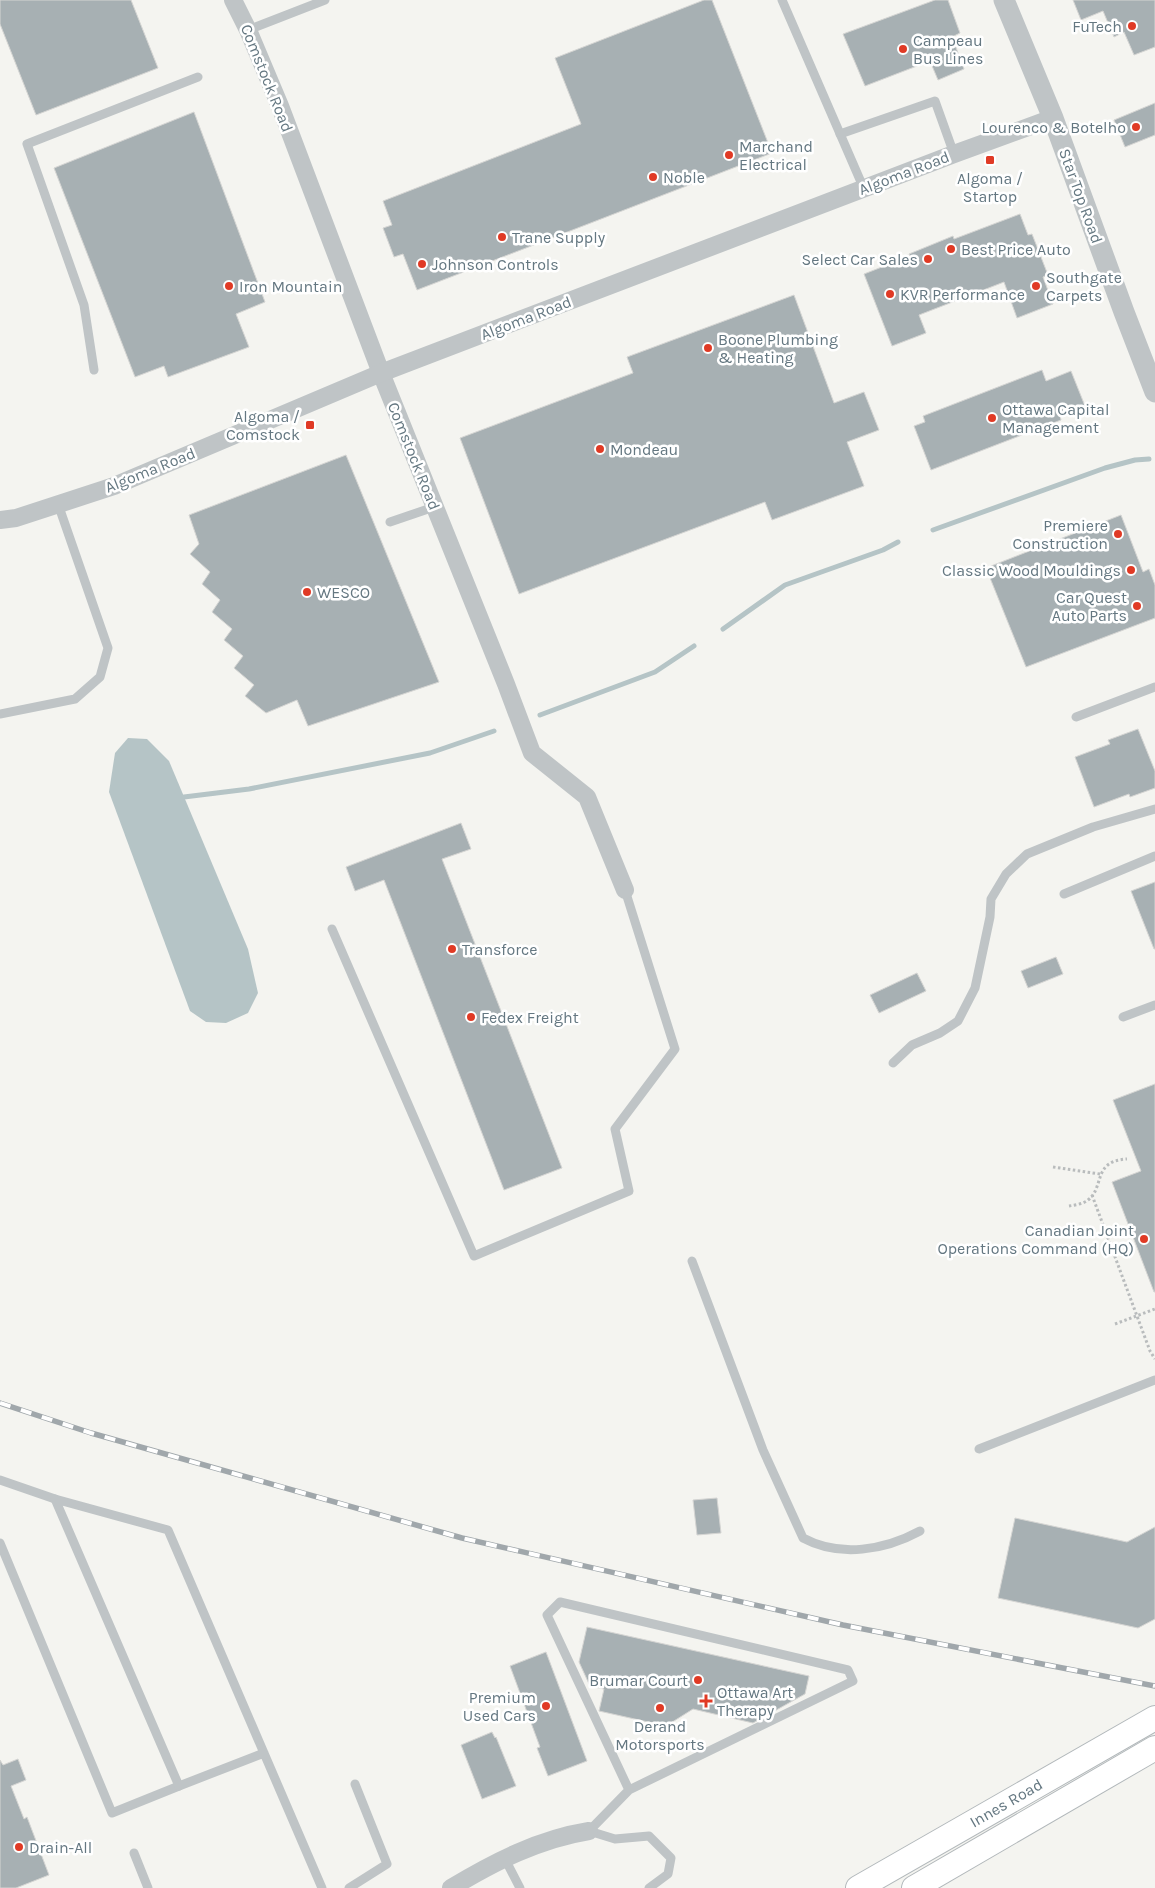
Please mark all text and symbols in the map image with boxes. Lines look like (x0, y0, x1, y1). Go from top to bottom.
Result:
place label: FuTech (1072, 17, 1122, 36)
marker: FuTech (1126, 20, 1138, 32)
street label: Comstock Road (237, 21, 297, 135)
place label: Campeau Bus Lines (913, 31, 983, 68)
marker: Campeau Bus Lines (897, 43, 909, 55)
place label: Lourenco & Botelho (981, 118, 1126, 137)
marker: Lourenco & Botelho (1130, 121, 1142, 133)
place label: Marchand Electrical (739, 137, 813, 174)
street label: Star Top Road (1055, 146, 1107, 246)
street label: Algoma Road (856, 147, 952, 199)
marker: Marchand Electrical (723, 149, 735, 161)
marker: Algoma / Startop (984, 154, 996, 166)
place label: Noble (663, 168, 705, 187)
place label: Algoma / Startop (957, 169, 1023, 206)
marker: Noble (647, 171, 659, 183)
place label: Trane Supply (512, 228, 606, 247)
marker: Trane Supply (496, 231, 508, 243)
place label: Best Price Auto (961, 240, 1071, 259)
marker: Best Price Auto (945, 243, 957, 255)
place label: Select Car Sales (802, 250, 918, 269)
marker: Select Car Sales (922, 253, 934, 265)
place label: Johnson Controls (432, 255, 559, 274)
marker: Johnson Controls (416, 258, 428, 270)
place label: Southgate Carpets (1046, 268, 1122, 305)
place label: Iron Mountain (239, 277, 342, 296)
marker: Iron Mountain (223, 280, 235, 292)
marker: Southgate Carpets (1030, 280, 1042, 292)
place label: KVR Performance (900, 285, 1025, 304)
marker: KVR Performance (884, 288, 896, 300)
street label: Algoma Road (478, 292, 574, 344)
place label: Boone Plumbing & Heating (718, 330, 838, 367)
marker: Boone Plumbing & Heating (702, 342, 714, 354)
street label: Comstock Road (384, 399, 444, 513)
place label: Ottawa Capital Management (1002, 400, 1109, 437)
place label: Algoma / Comstock (226, 407, 300, 444)
marker: Ottawa Capital Management (986, 412, 998, 424)
marker: Algoma / Comstock (304, 419, 316, 431)
place label: Mondeau (610, 440, 678, 459)
street label: Algoma Road (102, 443, 198, 497)
marker: Mondeau (594, 443, 606, 455)
place label: Premiere Construction (1012, 516, 1108, 553)
marker: Premiere Construction (1112, 528, 1124, 540)
place label: Classic Wood Mouldings (942, 561, 1121, 580)
marker: Classic Wood Mouldings (1125, 564, 1137, 576)
place label: WESCO (317, 583, 370, 602)
marker: WESCO (301, 586, 313, 598)
place label: Car Quest Auto Parts (1052, 588, 1127, 625)
marker: Car Quest Auto Parts (1131, 600, 1143, 612)
place label: Transforce (462, 940, 538, 959)
marker: Transforce (446, 943, 458, 955)
place label: Fedex Freight (481, 1008, 579, 1027)
marker: Fedex Freight (465, 1011, 477, 1023)
place label: Canadian Joint Operations Command (HQ) (937, 1221, 1134, 1258)
marker: Canadian Joint Operations Command (HQ) (1138, 1233, 1150, 1245)
place label: Brumar Court (589, 1671, 688, 1690)
marker: Brumar Court (692, 1674, 704, 1686)
place label: Ottawa Art Therapy (717, 1683, 793, 1720)
place label: Premium Used Cars (463, 1688, 536, 1725)
marker: Ottawa Art Therapy (699, 1694, 713, 1708)
marker: Premium Used Cars (540, 1700, 552, 1712)
marker: Derand Motorsports (654, 1702, 666, 1714)
place label: Derand Motorsports (615, 1717, 705, 1754)
street label: Innes Road (966, 1775, 1046, 1831)
place label: Drain-All (29, 1838, 92, 1857)
marker: Drain-All (13, 1841, 25, 1853)

